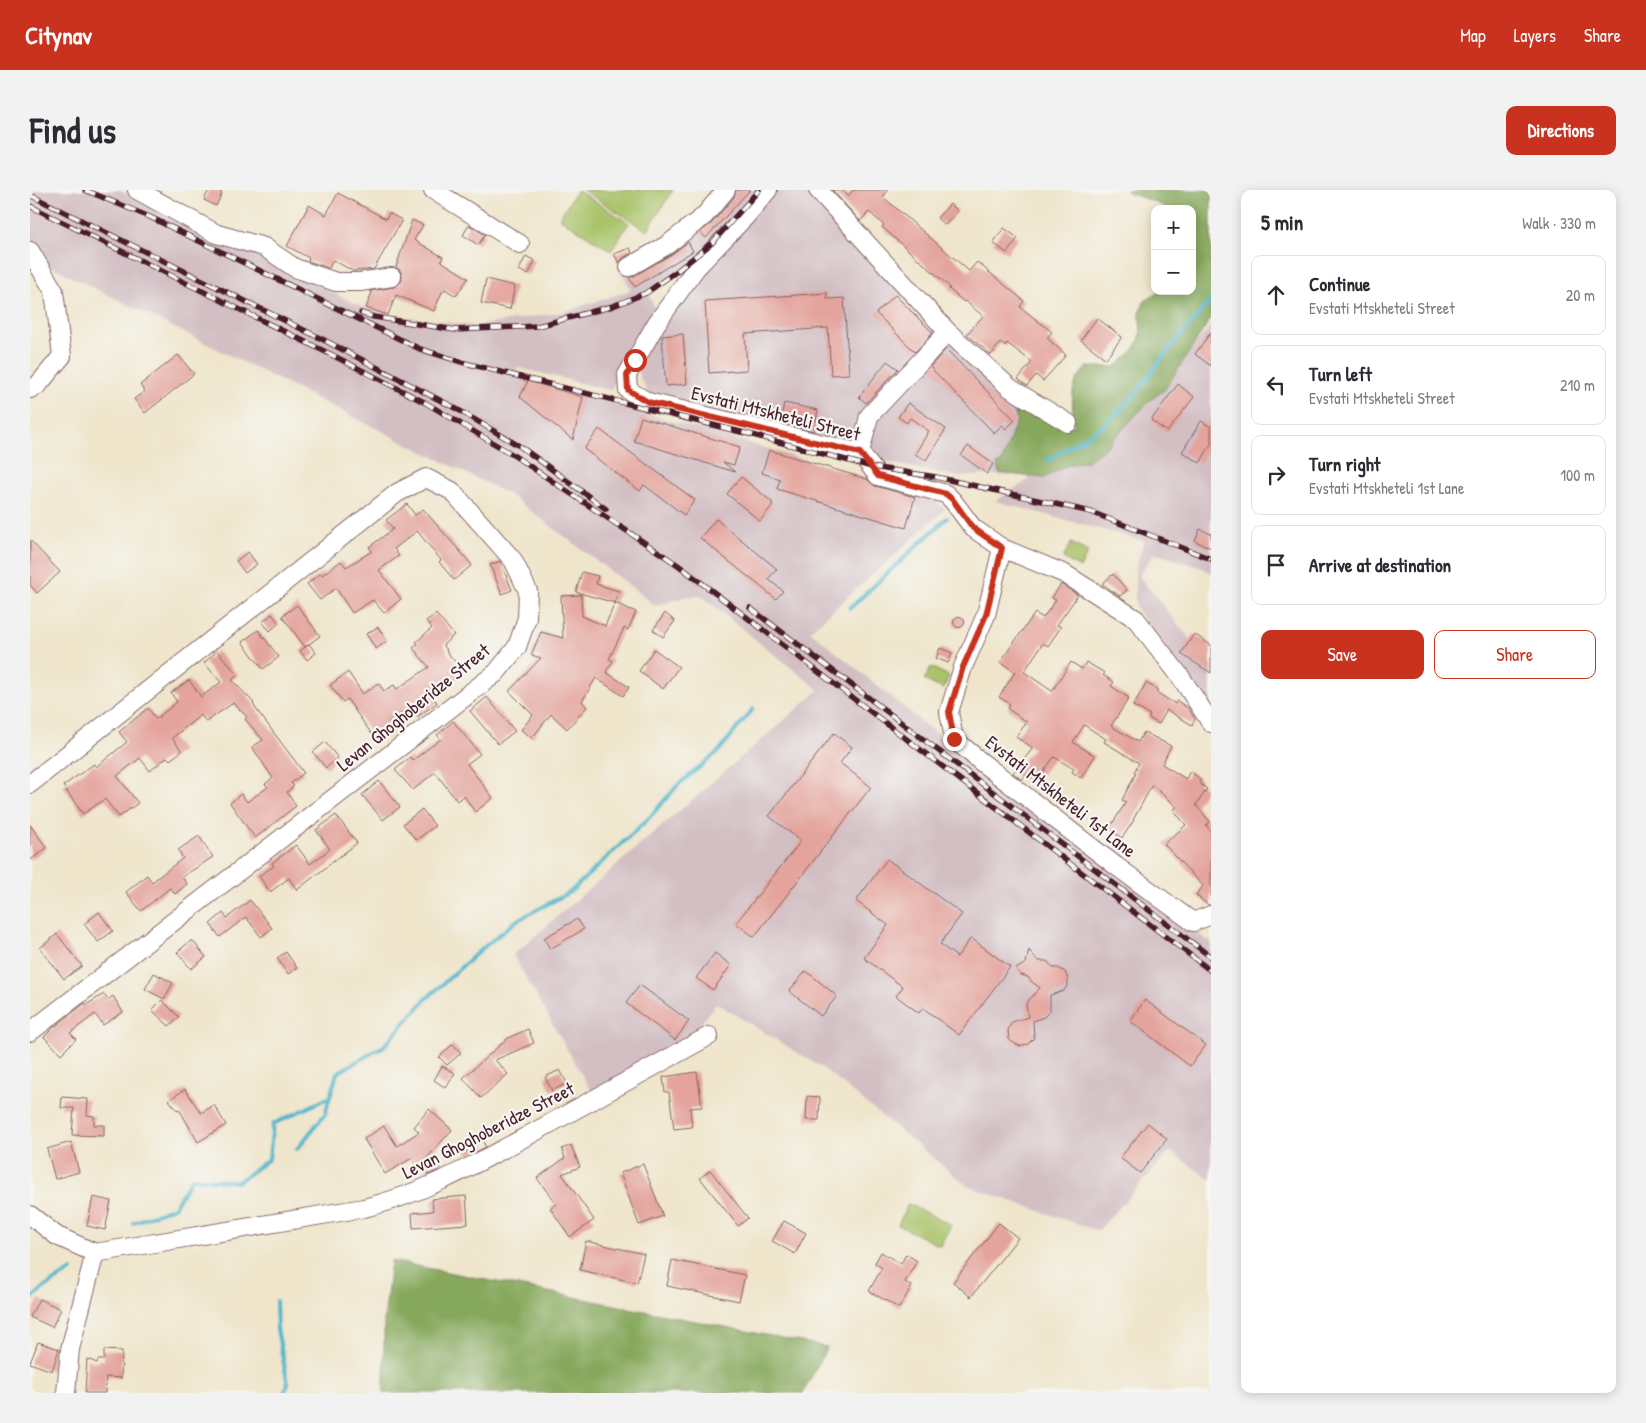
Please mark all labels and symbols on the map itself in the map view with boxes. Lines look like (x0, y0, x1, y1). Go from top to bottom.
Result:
route start (624, 349, 647, 372)
street label: Evstati Mtskheteli Street (689, 379, 864, 447)
street label: Levan Ghoghoberidze Street (331, 637, 495, 777)
route end (943, 728, 966, 751)
street label: Evstati Mtskheteli 1st Lane (980, 729, 1142, 863)
street label: Levan Ghoghoberidze Street (397, 1075, 579, 1185)

